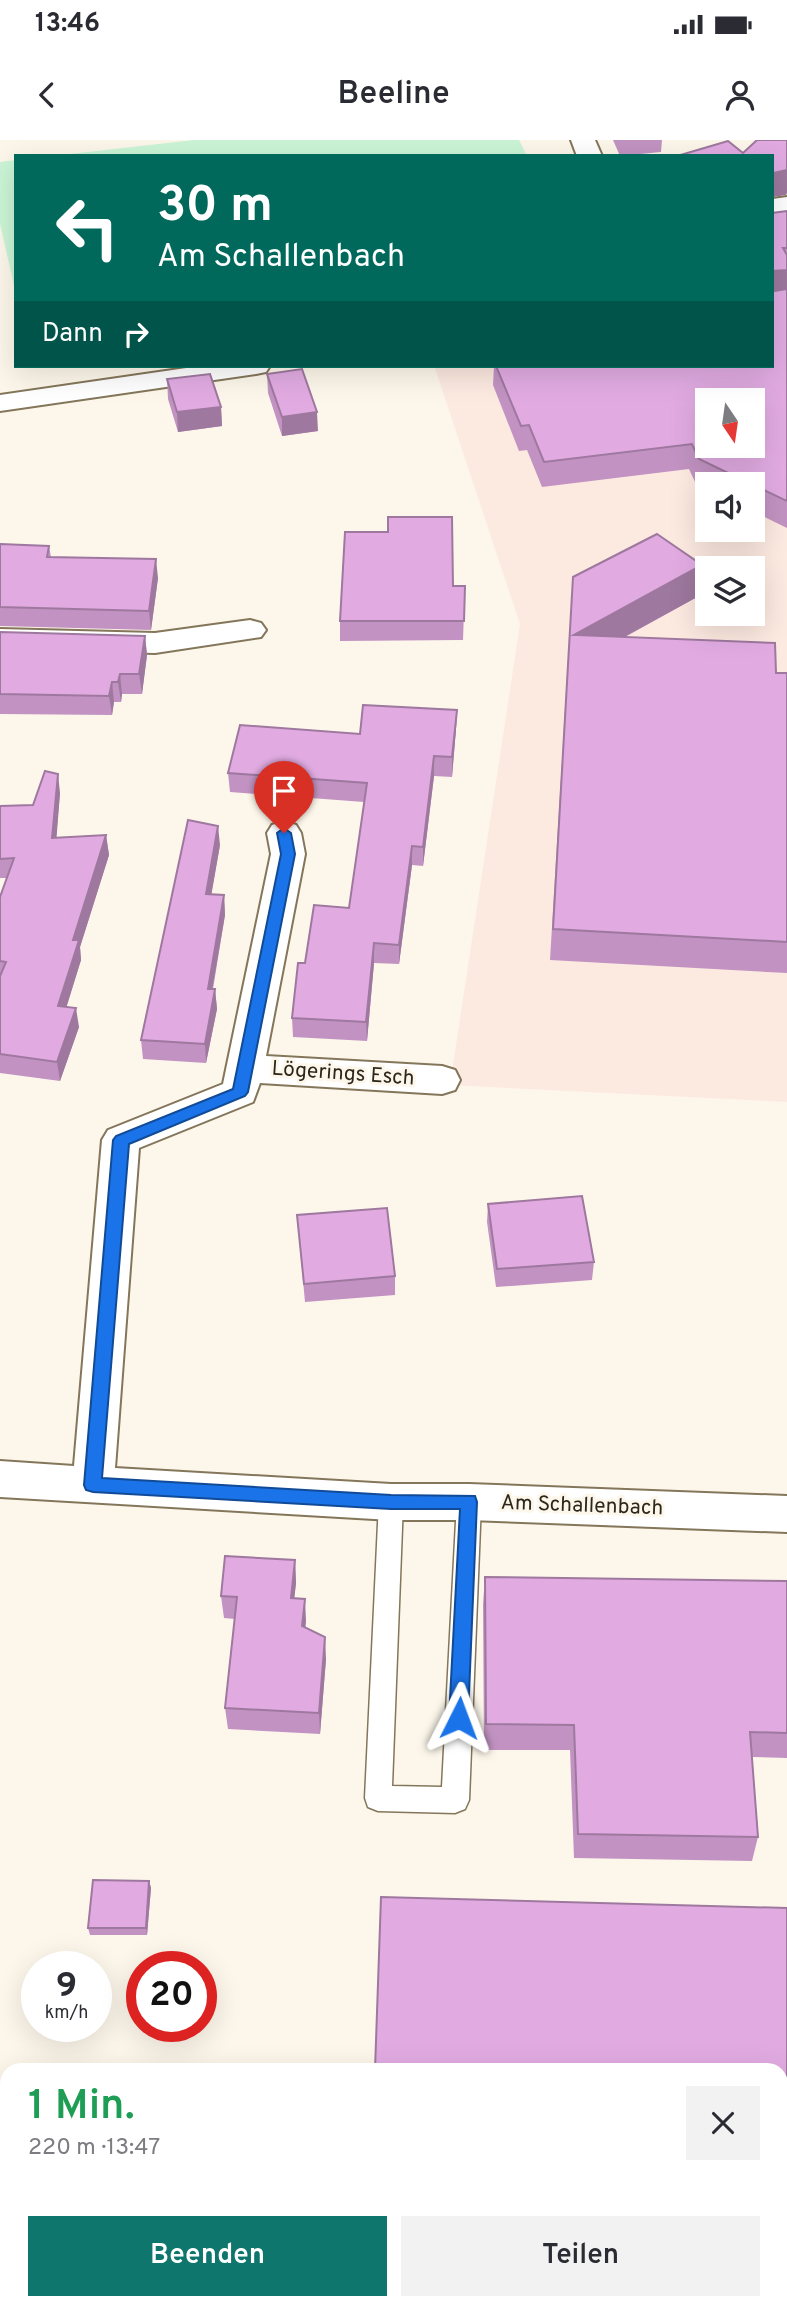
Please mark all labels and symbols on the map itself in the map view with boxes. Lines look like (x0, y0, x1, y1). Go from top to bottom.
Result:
north arrow (695, 388, 765, 458)
pin (254, 761, 314, 833)
street label: Lögerings Esch (271, 1056, 415, 1092)
street label: Am Schallenbach (500, 1490, 664, 1522)
position arrow (422, 1681, 496, 1755)
speed limit sign: 20 (126, 1951, 217, 2042)

